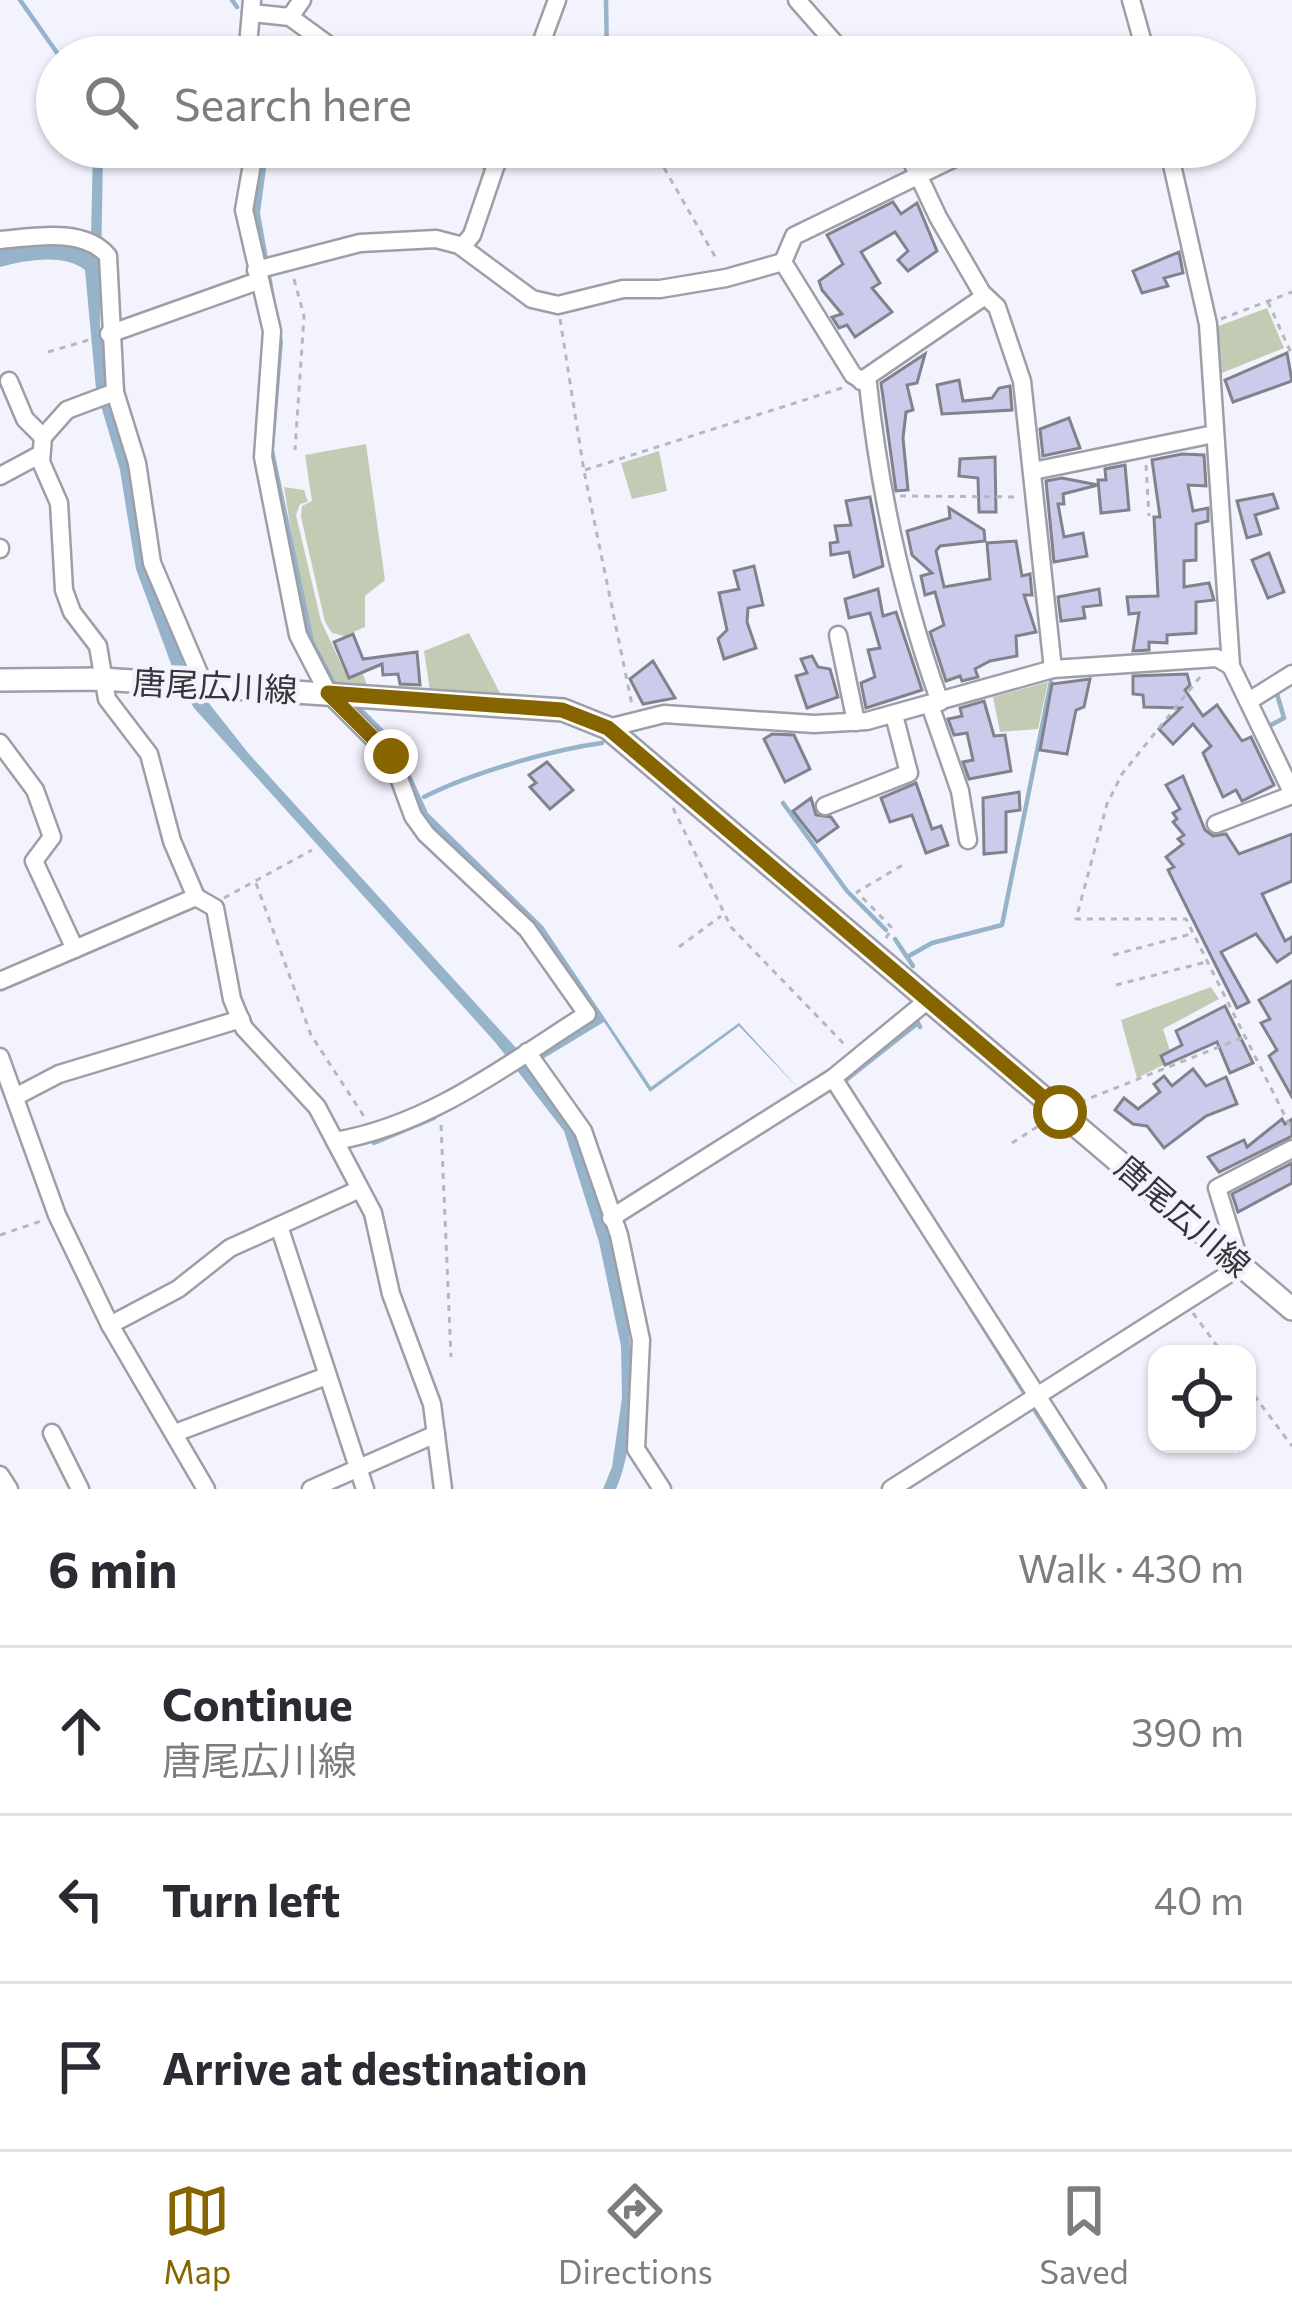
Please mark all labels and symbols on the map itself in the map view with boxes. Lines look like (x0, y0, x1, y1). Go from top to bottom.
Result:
street label: 唐尾広川線 (132, 660, 299, 709)
route end (364, 729, 418, 783)
route start (1033, 1085, 1087, 1139)
street label: 唐尾広川線 (1108, 1145, 1260, 1284)

